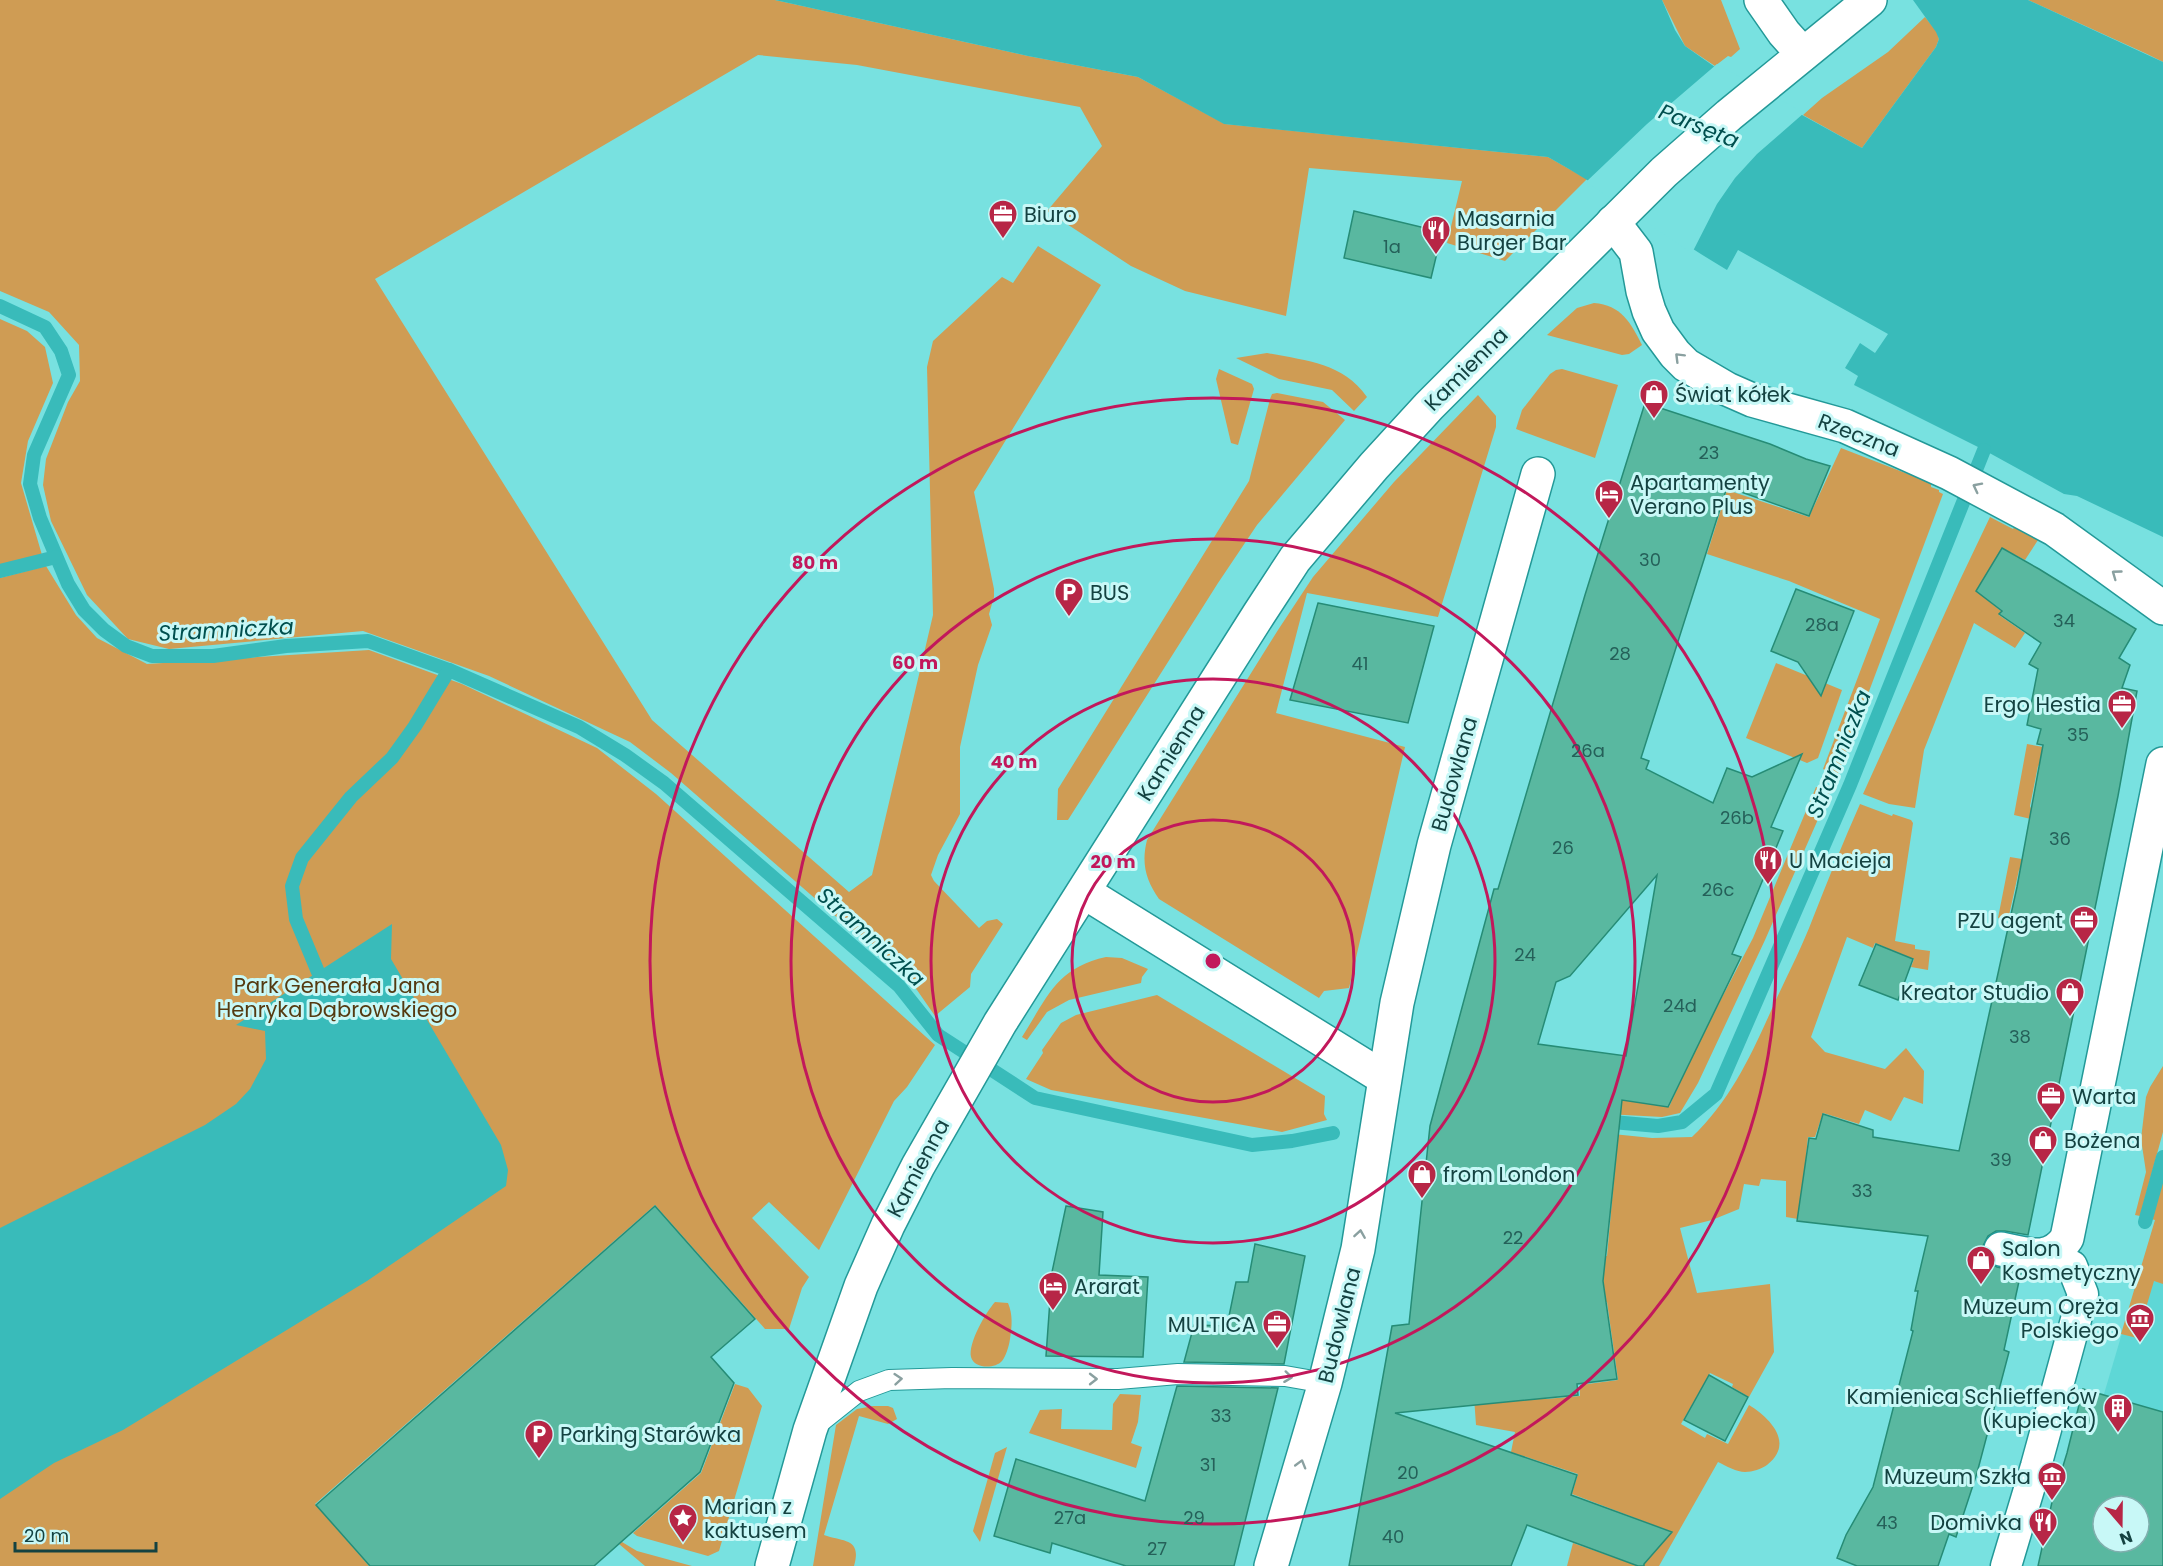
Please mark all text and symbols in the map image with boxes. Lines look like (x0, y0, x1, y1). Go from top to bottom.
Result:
water label: Parsęta (1654, 96, 1744, 156)
office icon: Biuro (987, 198, 1019, 240)
place label: Biuro (1024, 200, 1077, 229)
place label: Masarnia Burger Bar (1457, 204, 1567, 257)
restaurant icon: Masarnia Burger Bar (1420, 214, 1452, 256)
house number: 1a (1383, 234, 1401, 259)
street label: Kamienna (1418, 321, 1514, 417)
one-way arrow (1675, 353, 1686, 364)
shop icon: Świat kółek (1638, 378, 1670, 420)
place label: Świat kółek (1675, 380, 1791, 409)
street label: Rzeczna (1814, 406, 1904, 464)
house number: 23 (1699, 440, 1719, 465)
place label: Apartamenty Verano Plus (1630, 468, 1770, 521)
hotel icon: Apartamenty Verano Plus (1593, 478, 1625, 520)
one-way arrow (1973, 483, 1983, 494)
house number: 30 (1639, 547, 1661, 572)
text: 80 m (792, 550, 838, 575)
one-way arrow (2111, 570, 2122, 581)
parking icon: BUS (1053, 576, 1085, 618)
place label: BUS (1090, 578, 1129, 607)
house number: 34 (2053, 608, 2075, 633)
water label: Stramniczka (157, 611, 295, 649)
house number: 28a (1805, 612, 1839, 637)
house number: 28 (1609, 641, 1631, 666)
text: 60 m (892, 650, 938, 675)
house number: 41 (1351, 651, 1369, 676)
water label: Stramniczka (1799, 685, 1879, 823)
office icon: Ergo Hestia (2106, 688, 2138, 730)
place label: Ergo Hestia (1984, 690, 2101, 719)
street label: Kamienna (1130, 700, 1212, 806)
street label: Budowlana (1424, 713, 1484, 835)
house number: 35 (2067, 722, 2089, 747)
house number: 26a (1571, 738, 1605, 763)
text: 40 m (991, 749, 1037, 774)
house number: 26b (1720, 805, 1754, 830)
house number: 36 (2049, 826, 2071, 851)
house number: 26 (1552, 835, 1574, 860)
restaurant icon: U Macieja (1752, 844, 1784, 886)
place label: U Macieja (1789, 846, 1891, 875)
text: 20 m (1091, 849, 1135, 874)
house number: 26c (1702, 877, 1734, 902)
water label: Stramniczka (810, 880, 932, 994)
office icon: PZU agent (2068, 904, 2100, 946)
place label: PZU agent (1957, 906, 2063, 935)
house number: 24 (1514, 942, 1536, 967)
centre of rings (1203, 951, 1223, 971)
park label: Park Generała Jana Henryka Dąbrowskiego (217, 971, 457, 1024)
shop icon: Kreator Studio (2054, 976, 2086, 1018)
place label: Kreator Studio (1901, 978, 2049, 1007)
house number: 24d (1663, 993, 1697, 1018)
house number: 38 (2009, 1024, 2031, 1049)
office icon: Warta (2035, 1080, 2067, 1122)
place label: Warta (2072, 1082, 2136, 1111)
street label: Kamienna (880, 1114, 956, 1222)
shop icon: Bożena (2027, 1124, 2059, 1166)
place label: Bożena (2064, 1126, 2141, 1155)
house number: 39 (1990, 1147, 2012, 1172)
shop icon: from London (1406, 1158, 1438, 1200)
place label: from London (1443, 1160, 1575, 1189)
house number: 33 (1851, 1178, 1873, 1203)
house number: 22 (1503, 1225, 1523, 1250)
one-way arrow (1354, 1230, 1366, 1239)
place label: Salon Kosmetyczny (2002, 1234, 2141, 1287)
shop icon: Salon Kosmetyczny (1965, 1244, 1997, 1286)
street label: Budowlana (1311, 1264, 1367, 1386)
hotel icon: Ararat (1037, 1270, 1069, 1312)
place label: Ararat (1074, 1272, 1140, 1301)
place label: Muzeum Oręża Polskiego (1963, 1292, 2119, 1345)
museum icon: Muzeum Oręża Polskiego (2124, 1302, 2156, 1344)
office icon: MULTICA (1261, 1308, 1293, 1350)
place label: MULTICA (1168, 1310, 1256, 1339)
one-way arrow (1283, 1371, 1293, 1383)
one-way arrow (894, 1373, 903, 1386)
one-way arrow (1089, 1373, 1098, 1385)
place label: Kamienica Schlieffenów (Kupiecka) (1846, 1382, 2097, 1435)
building icon: Kamienica Schlieffenów (Kupiecka) (2102, 1392, 2134, 1434)
house number: 33 (1210, 1403, 1232, 1428)
parking icon: Parking Starówka (523, 1418, 555, 1460)
place label: Parking Starówka (560, 1420, 741, 1449)
house number: 31 (1200, 1452, 1216, 1477)
one-way arrow (1294, 1459, 1306, 1470)
house number: 20 (1397, 1460, 1419, 1485)
museum icon: Muzeum Szkła (2036, 1460, 2068, 1502)
place label: Muzeum Szkła (1884, 1462, 2031, 1491)
place label: Marian z kaktusem (704, 1492, 807, 1545)
north arrow (2091, 1494, 2151, 1554)
place icon: Marian z kaktusem (667, 1502, 699, 1544)
house number: 27a (1054, 1505, 1086, 1530)
house number: 29 (1183, 1505, 1205, 1530)
restaurant icon: Domivka (2027, 1506, 2059, 1548)
place label: Domivka (1930, 1508, 2022, 1537)
house number: 43 (1876, 1510, 1898, 1535)
scale bar (15, 1515, 156, 1553)
text: 20 m (24, 1523, 69, 1548)
house number: 40 (1382, 1524, 1404, 1549)
text: N (2116, 1525, 2136, 1550)
house number: 27 (1147, 1536, 1167, 1561)

